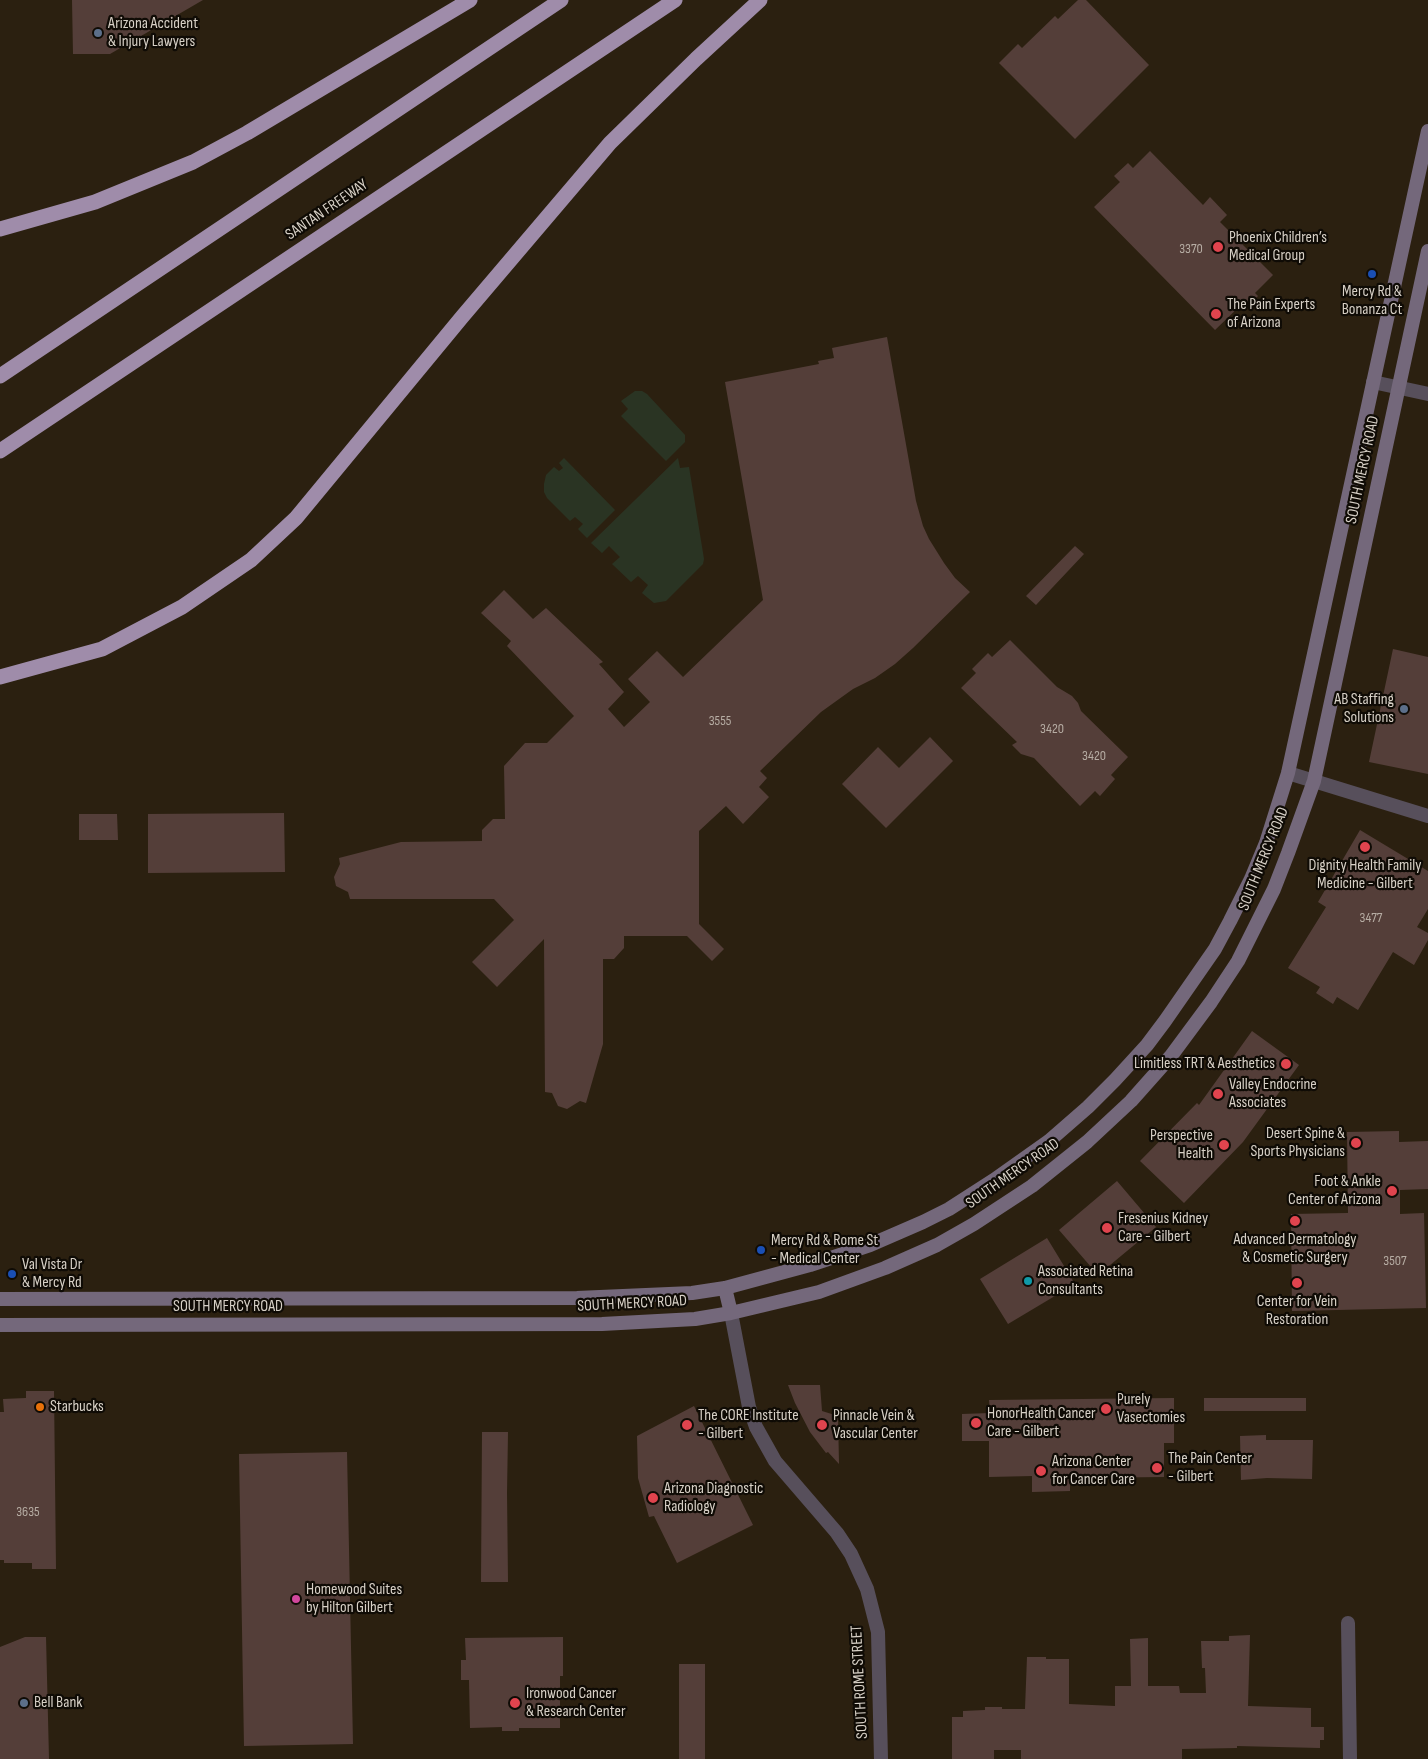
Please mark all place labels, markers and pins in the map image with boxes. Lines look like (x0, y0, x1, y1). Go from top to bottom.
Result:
place label: Arizona Accident & Injury Lawyers (108, 14, 198, 52)
marker: Arizona Accident & Injury Lawyers (92, 27, 104, 39)
place label: Phoenix Children’s Medical Group (1229, 228, 1327, 266)
marker: Phoenix Children’s Medical Group (1211, 240, 1225, 254)
marker: Mercy Rd & Bonanza Ct (1366, 268, 1378, 280)
place label: Mercy Rd & Bonanza Ct (1342, 282, 1402, 320)
place label: The Pain Experts of Arizona (1227, 295, 1315, 333)
marker: The Pain Experts of Arizona (1209, 307, 1223, 321)
place label: AB Staffing Solutions (1334, 690, 1394, 728)
marker: AB Staffing Solutions (1398, 703, 1410, 715)
marker: Dignity Health Family Medicine - Gilbert (1358, 840, 1372, 854)
place label: Dignity Health Family Medicine - Gilbert (1309, 856, 1421, 894)
place label: Limitless TRT & Aesthetics (1134, 1054, 1275, 1074)
marker: Limitless TRT & Aesthetics (1279, 1057, 1293, 1071)
place label: Valley Endocrine Associates (1229, 1075, 1317, 1113)
marker: Valley Endocrine Associates (1211, 1087, 1225, 1101)
place label: Desert Spine & Sports Physicians (1250, 1124, 1345, 1162)
place label: Perspective Health (1150, 1126, 1213, 1164)
marker: Desert Spine & Sports Physicians (1349, 1136, 1363, 1150)
marker: Perspective Health (1217, 1138, 1231, 1152)
place label: Foot & Ankle Center of Arizona (1288, 1172, 1381, 1210)
marker: Foot & Ankle Center of Arizona (1385, 1184, 1399, 1198)
place label: Fresenius Kidney Care - Gilbert (1118, 1209, 1208, 1247)
marker: Advanced Dermatology & Cosmetic Surgery (1288, 1214, 1302, 1228)
marker: Fresenius Kidney Care - Gilbert (1100, 1221, 1114, 1235)
place label: Advanced Dermatology & Cosmetic Surgery (1234, 1230, 1356, 1268)
place label: Mercy Rd & Rome St - Medical Center (771, 1231, 878, 1269)
marker: Mercy Rd & Rome St - Medical Center (755, 1244, 767, 1256)
place label: Val Vista Dr & Mercy Rd (22, 1255, 82, 1293)
place label: Associated Retina Consultants (1038, 1262, 1133, 1300)
marker: Val Vista Dr & Mercy Rd (6, 1268, 18, 1280)
marker: Associated Retina Consultants (1022, 1275, 1034, 1287)
marker: Center for Vein Restoration (1290, 1276, 1304, 1290)
place label: Center for Vein Restoration (1257, 1292, 1337, 1330)
place label: Purely Vasectomies (1117, 1390, 1185, 1428)
place label: Starbucks (50, 1397, 104, 1417)
marker: Starbucks (34, 1401, 46, 1413)
marker: Purely Vasectomies (1099, 1402, 1113, 1416)
place label: HonorHealth Cancer Care - Gilbert (987, 1404, 1096, 1442)
place label: The CORE Institute - Gilbert (698, 1406, 799, 1444)
place label: Pinnacle Vein & Vascular Center (833, 1406, 918, 1444)
marker: HonorHealth Cancer Care - Gilbert (969, 1416, 983, 1430)
marker: The CORE Institute - Gilbert (680, 1418, 694, 1432)
marker: Pinnacle Vein & Vascular Center (815, 1418, 829, 1432)
place label: The Pain Center - Gilbert (1168, 1449, 1252, 1487)
place label: Arizona Center for Cancer Care (1052, 1452, 1135, 1490)
marker: The Pain Center - Gilbert (1150, 1461, 1164, 1475)
marker: Arizona Center for Cancer Care (1034, 1464, 1048, 1478)
place label: Arizona Diagnostic Radiology (664, 1479, 763, 1517)
marker: Arizona Diagnostic Radiology (646, 1491, 660, 1505)
place label: Homewood Suites by Hilton Gilbert (306, 1580, 402, 1618)
marker: Homewood Suites by Hilton Gilbert (290, 1593, 302, 1605)
place label: Ironwood Cancer & Research Center (526, 1684, 626, 1722)
place label: Bell Bank (34, 1693, 82, 1713)
marker: Ironwood Cancer & Research Center (508, 1696, 522, 1710)
marker: Bell Bank (18, 1697, 30, 1709)

